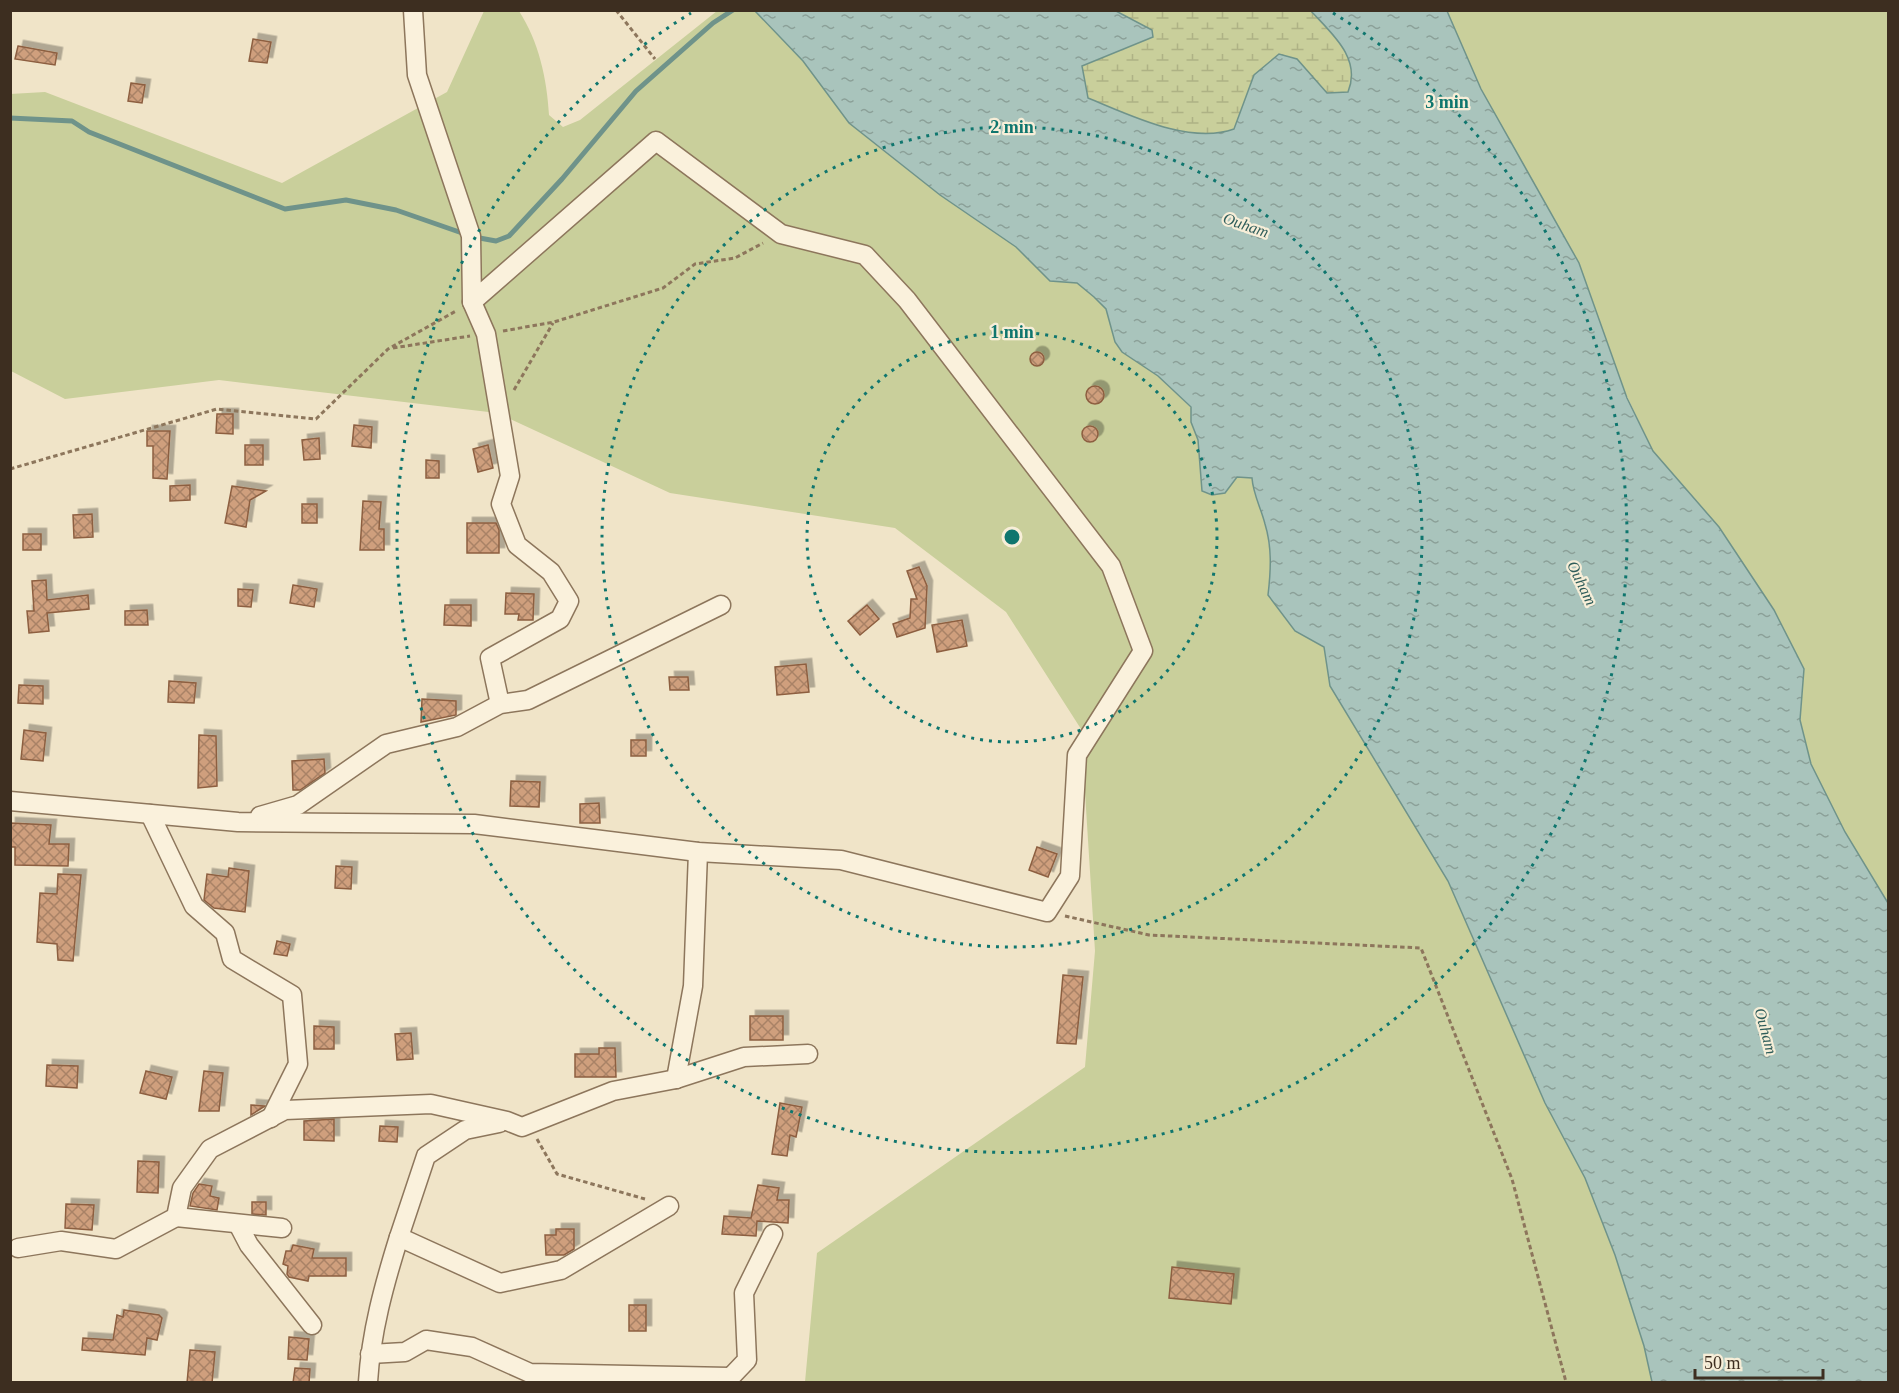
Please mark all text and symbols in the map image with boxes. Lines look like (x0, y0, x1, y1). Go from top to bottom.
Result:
text: 3 min (1425, 92, 1469, 112)
text: 2 min (990, 117, 1034, 137)
water label: Ouham (1221, 209, 1271, 241)
text: 1 min (990, 322, 1034, 342)
centre of rings (1002, 527, 1022, 547)
water label: Ouham (1564, 558, 1600, 608)
water label: Ouham (1752, 1006, 1780, 1056)
scale bar (1695, 1342, 1822, 1380)
text: 50 m (1704, 1353, 1741, 1373)

